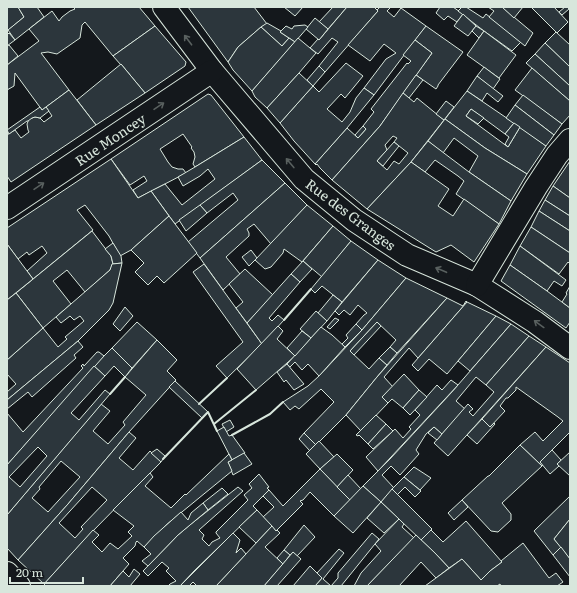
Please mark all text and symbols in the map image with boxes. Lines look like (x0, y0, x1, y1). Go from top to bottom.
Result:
one-way arrow (184, 34, 193, 45)
one-way arrow (153, 102, 164, 110)
street label: Rue Moncey (71, 107, 150, 170)
one-way arrow (286, 158, 295, 169)
street label: Rue des Granges (302, 174, 400, 254)
one-way arrow (34, 182, 45, 190)
one-way arrow (436, 265, 448, 273)
one-way arrow (533, 320, 544, 329)
scale bar (10, 559, 83, 585)
text: 20 m (16, 563, 43, 581)

